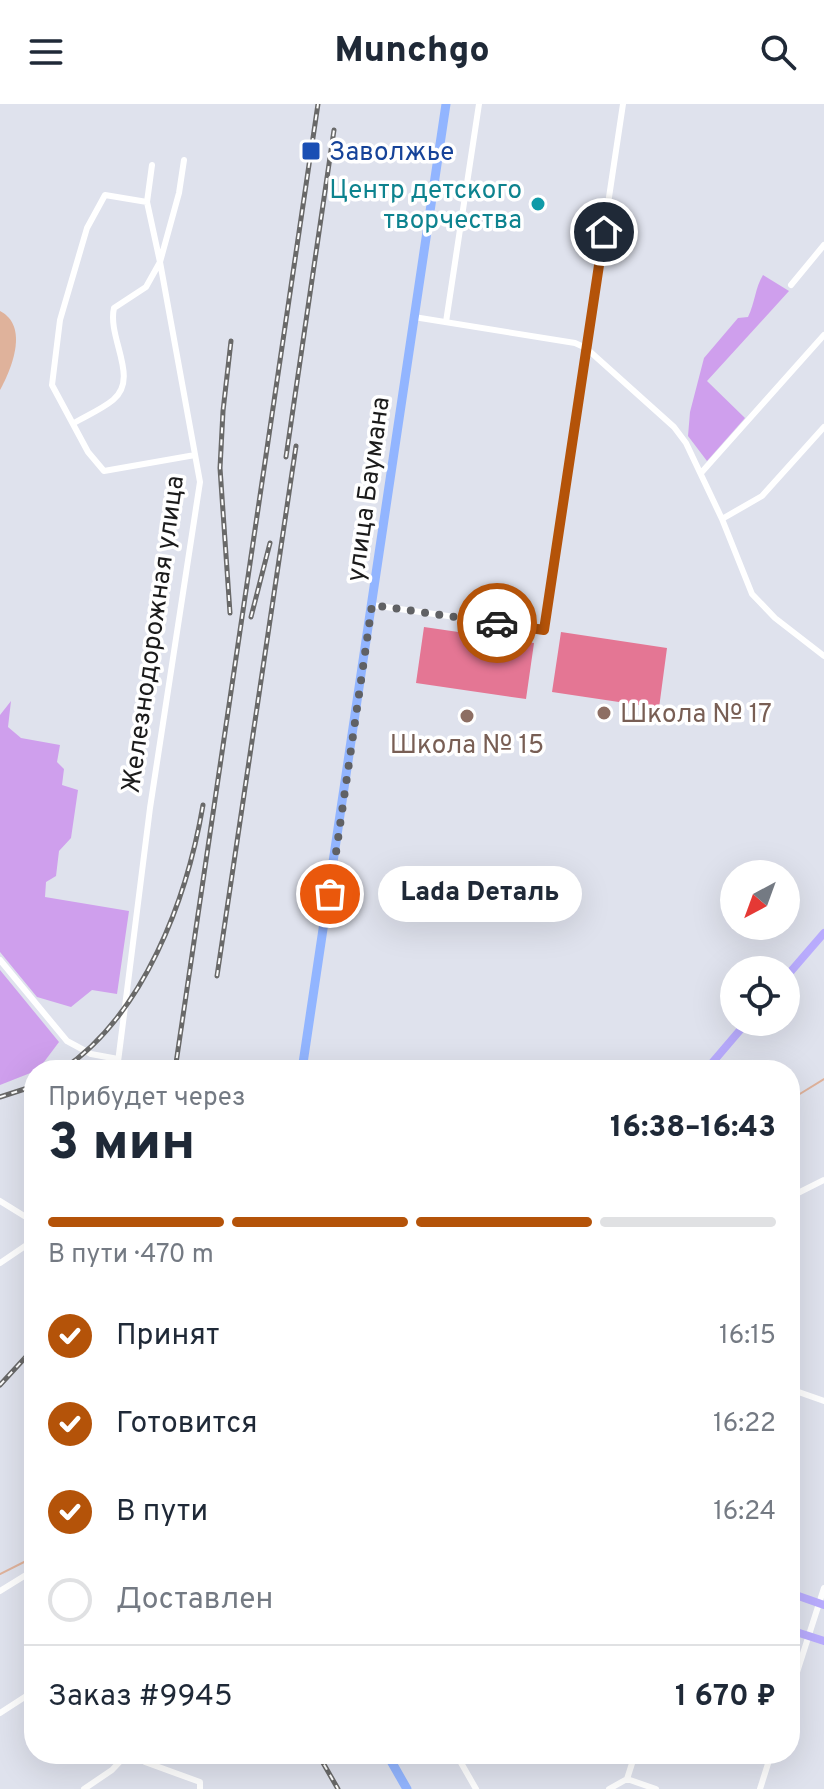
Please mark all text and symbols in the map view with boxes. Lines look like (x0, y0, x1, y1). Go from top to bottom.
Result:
text: Munchgo (334, 29, 490, 75)
icon: menu (24, 30, 68, 74)
icon: search (756, 30, 800, 74)
place label: Заволжье (329, 137, 454, 170)
marker: Заволжье (300, 140, 322, 162)
place label: Центр детского творчества (329, 175, 522, 238)
marker: Центр детского творчества (529, 195, 547, 213)
pin (570, 198, 638, 266)
icon: home (582, 210, 626, 254)
street label: улица Баумана (340, 395, 399, 584)
street label: Железнодорожная улица (116, 473, 193, 795)
courier (457, 583, 537, 663)
icon: car (475, 601, 519, 645)
place label: Школа № 17 (620, 699, 772, 732)
marker: Школа № 17 (595, 704, 613, 722)
marker: Школа № 15 (458, 707, 476, 725)
place label: Школа № 15 (390, 730, 544, 763)
pin (296, 860, 364, 928)
north arrow (720, 860, 800, 940)
map controls (720, 860, 800, 1036)
callout: Lada Dеталь (378, 866, 582, 922)
icon: bag (308, 872, 352, 916)
text: Lada Dеталь (401, 877, 560, 910)
button: locate (720, 956, 800, 1036)
text: Прибудет через (48, 1082, 246, 1115)
text: 16:38–16:43 (610, 1110, 776, 1147)
text: 3 мин (48, 1112, 195, 1178)
text: В пути · 470 m (48, 1239, 214, 1272)
icon: check (48, 1314, 92, 1358)
text: Принят (116, 1318, 220, 1355)
text: 16:15 (719, 1320, 776, 1353)
icon: check (48, 1402, 92, 1446)
text: Готовится (116, 1406, 258, 1443)
text: 16:22 (713, 1408, 776, 1441)
icon: check (48, 1490, 92, 1534)
text: В пути (116, 1494, 208, 1531)
text: 16:24 (713, 1496, 776, 1529)
text: Доставлен (116, 1582, 273, 1619)
text: Заказ #9945 (48, 1679, 233, 1716)
text: 1 670 ₽ (675, 1679, 776, 1716)

